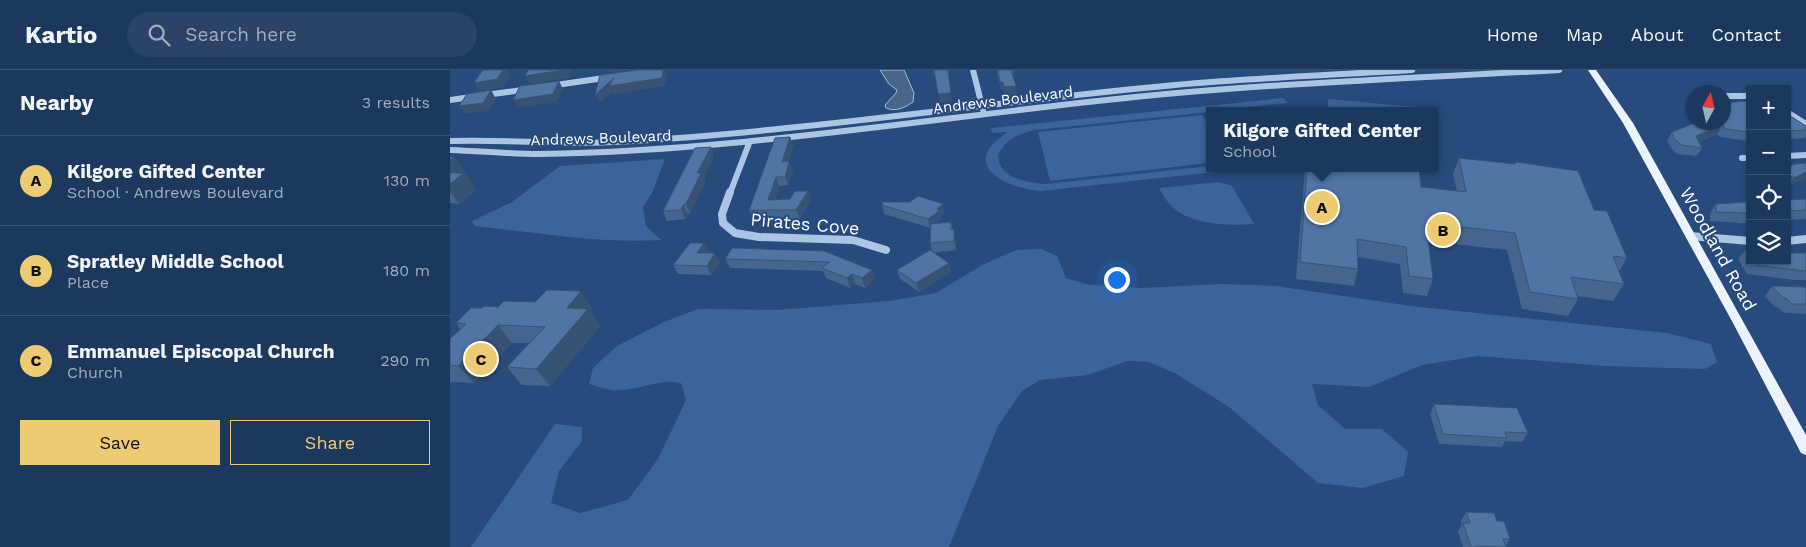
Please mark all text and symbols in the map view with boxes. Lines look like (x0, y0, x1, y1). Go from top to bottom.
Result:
search box (127, 12, 477, 57)
text: Kartio (25, 21, 97, 49)
icon: search (145, 21, 173, 49)
text: Search here (185, 23, 297, 46)
text: Home (1487, 24, 1538, 45)
text: Map (1566, 24, 1603, 45)
text: About (1631, 24, 1683, 45)
text: Contact (1711, 24, 1781, 45)
street label: Andrews Boulevard (932, 82, 1074, 118)
north arrow (1686, 85, 1731, 130)
map controls (1746, 85, 1791, 265)
button: + (1746, 85, 1791, 130)
text: Nearby (20, 90, 93, 115)
text: 3 results (362, 93, 430, 112)
popup (1206, 107, 1438, 172)
text: Kilgore Gifted Center (1223, 119, 1421, 142)
street label: Andrews Boulevard (530, 127, 672, 149)
button: − (1746, 130, 1791, 175)
text: School (1223, 142, 1276, 161)
text: Kilgore Gifted Center (67, 160, 265, 183)
text: A (31, 171, 41, 190)
text: 130 m (384, 171, 430, 190)
button: locate (1746, 175, 1791, 220)
text: School · Andrews Boulevard (67, 183, 284, 202)
street label: Woodland Road (1676, 183, 1761, 314)
pin: A (1306, 188, 1338, 226)
street label: Pirates Cove (750, 208, 860, 239)
pin: B (1427, 211, 1459, 249)
button: layers (1746, 220, 1791, 265)
text: Spratley Middle School (67, 250, 284, 273)
text: B (31, 261, 41, 280)
text: 180 m (383, 261, 430, 280)
your location (1104, 267, 1130, 293)
text: Place (67, 273, 109, 292)
text: Emmanuel Episcopal Church (67, 340, 335, 363)
pin: C (465, 340, 497, 378)
text: C (31, 351, 41, 370)
text: 290 m (380, 351, 430, 370)
text: Church (67, 363, 123, 382)
button: Save (20, 420, 220, 465)
button: Share (230, 420, 430, 465)

